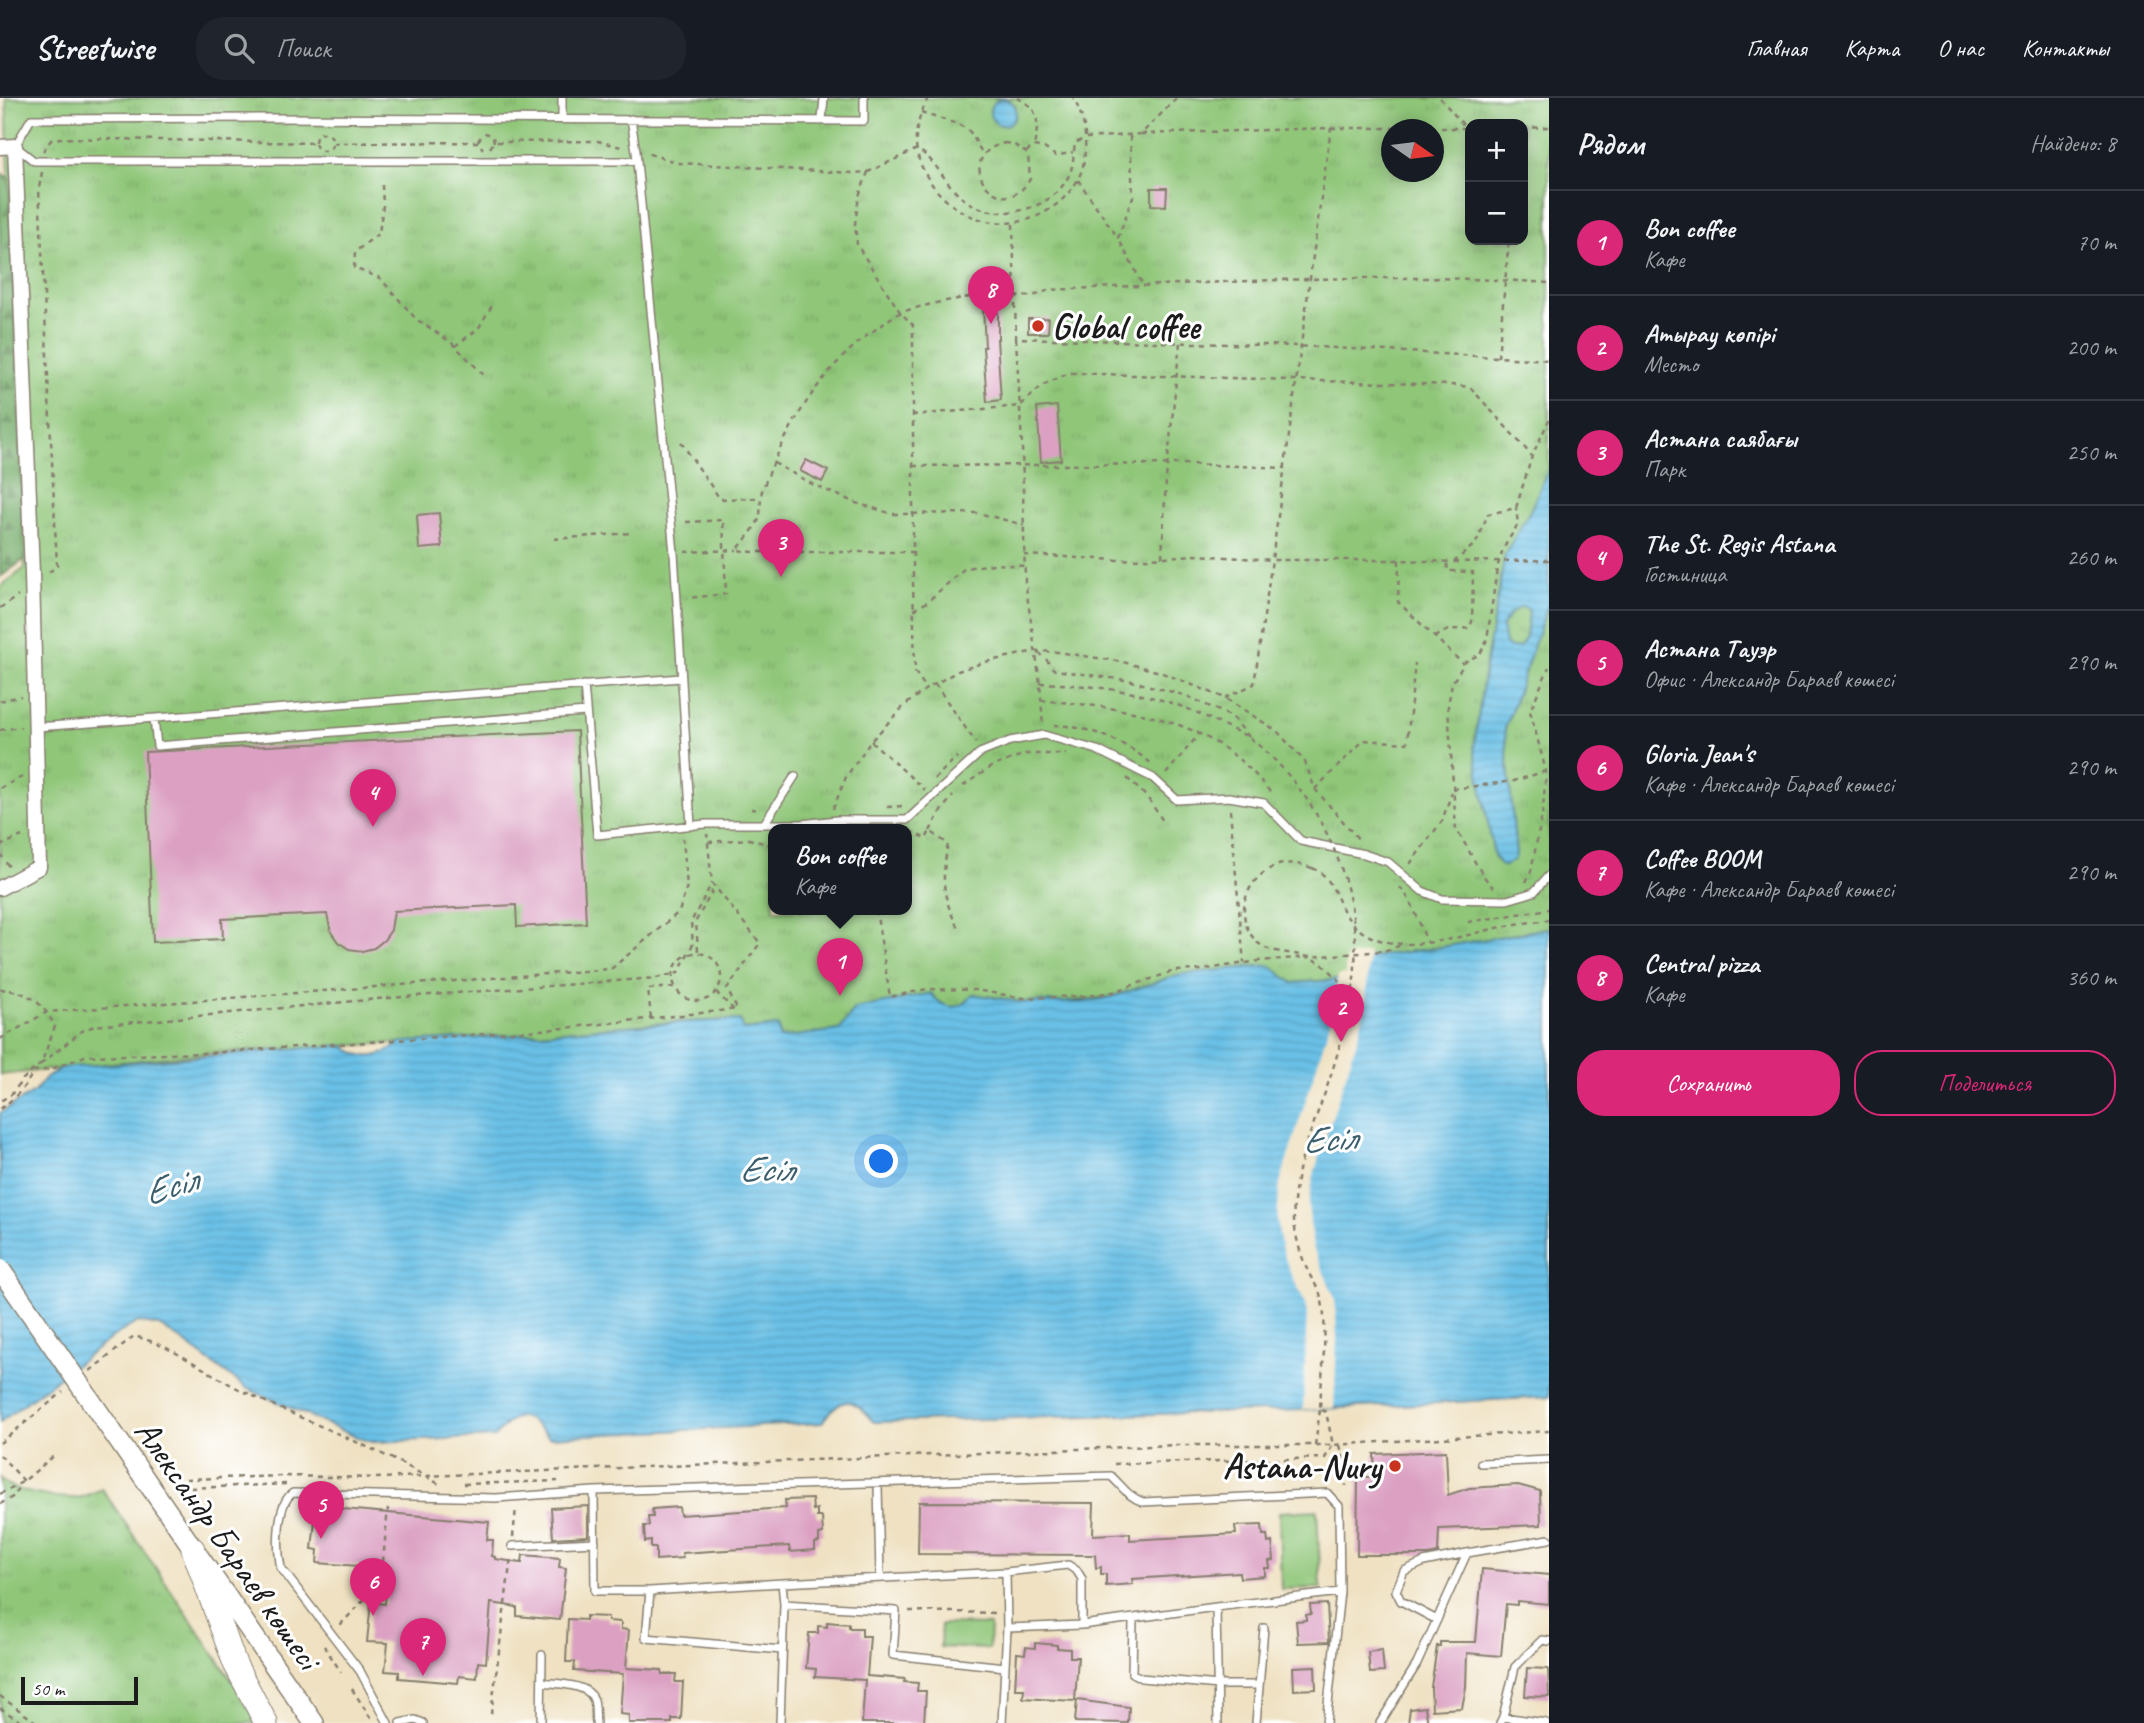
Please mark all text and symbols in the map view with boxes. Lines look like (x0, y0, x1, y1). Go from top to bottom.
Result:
search box (196, 17, 686, 80)
text: Streetwise (35, 27, 154, 69)
icon: search (220, 29, 258, 67)
text: Поиск (276, 32, 331, 65)
text: Главная (1746, 33, 1807, 63)
text: Карта (1845, 33, 1899, 63)
text: О нас (1937, 33, 1984, 63)
text: Контакты (2022, 33, 2109, 63)
north arrow (1381, 119, 1444, 182)
map controls (1465, 119, 1528, 245)
button: + (1465, 119, 1528, 182)
text: Рядом (1577, 125, 1644, 163)
text: Найдено: 8 (2030, 129, 2116, 158)
button: − (1465, 182, 1528, 245)
text: Bon coffee (1644, 212, 1734, 245)
text: 1 (1595, 228, 1605, 257)
text: 70 m (2077, 228, 2116, 257)
text: Кафе (1644, 245, 1685, 274)
pin: 8 (968, 266, 1014, 324)
place label: Global coffee (1052, 304, 1202, 349)
text: Атырау көпірі (1644, 317, 1775, 350)
marker: Global coffee (1030, 318, 1046, 334)
text: 2 (1595, 333, 1605, 362)
text: 200 m (2067, 333, 2116, 362)
text: Место (1644, 350, 1698, 379)
text: Астана саябағы (1644, 422, 1797, 455)
text: 3 (1595, 438, 1605, 467)
text: 250 m (2067, 438, 2116, 467)
text: Парк (1644, 455, 1685, 484)
pin: 3 (758, 519, 804, 577)
text: The St. Regis Astana (1644, 527, 1835, 560)
text: 4 (1595, 543, 1605, 572)
text: 260 m (2067, 543, 2116, 572)
text: Гостиница (1644, 560, 1726, 589)
text: Астана Тауэр (1644, 632, 1775, 665)
text: 5 (1595, 648, 1605, 677)
text: 290 m (2067, 648, 2116, 677)
text: Офис · Александр Бараев көшесі (1644, 665, 1894, 694)
text: Gloria Jean's (1644, 737, 1754, 770)
text: 6 (1595, 753, 1605, 782)
text: 290 m (2067, 753, 2116, 782)
pin: 4 (350, 769, 396, 827)
text: Кафе · Александр Бараев көшесі (1644, 770, 1894, 799)
popup (768, 824, 912, 915)
text: Bon coffee (795, 839, 885, 872)
text: Coffee BOOM (1644, 842, 1761, 875)
text: 7 (1595, 858, 1605, 887)
text: 290 m (2067, 858, 2116, 887)
text: Кафе (795, 872, 835, 901)
text: Кафе · Александр Бараев көшесі (1644, 875, 1894, 904)
pin: 1 (817, 938, 863, 996)
text: Central pizza (1644, 947, 1759, 980)
text: 8 (1595, 963, 1605, 992)
text: 360 m (2067, 963, 2116, 992)
text: Кафе (1644, 980, 1685, 1009)
pin: 2 (1318, 984, 1364, 1042)
button: Сохранить (1577, 1050, 1840, 1116)
button: Поделиться (1854, 1050, 2116, 1116)
water label: Есіл (1301, 1113, 1363, 1164)
your location (864, 1144, 898, 1178)
water label: Есіл (739, 1145, 799, 1192)
water label: Есіл (138, 1153, 208, 1216)
street label: Александр Бараев көшесі (125, 1411, 333, 1682)
place label: Astana-Nury (1223, 1444, 1384, 1489)
marker: Astana-Nury (1387, 1458, 1403, 1474)
pin: 5 (298, 1481, 344, 1539)
pin: 6 (350, 1558, 396, 1616)
pin: 7 (400, 1618, 446, 1676)
scale bar (21, 1674, 138, 1706)
text: 50 m (32, 1677, 64, 1701)

